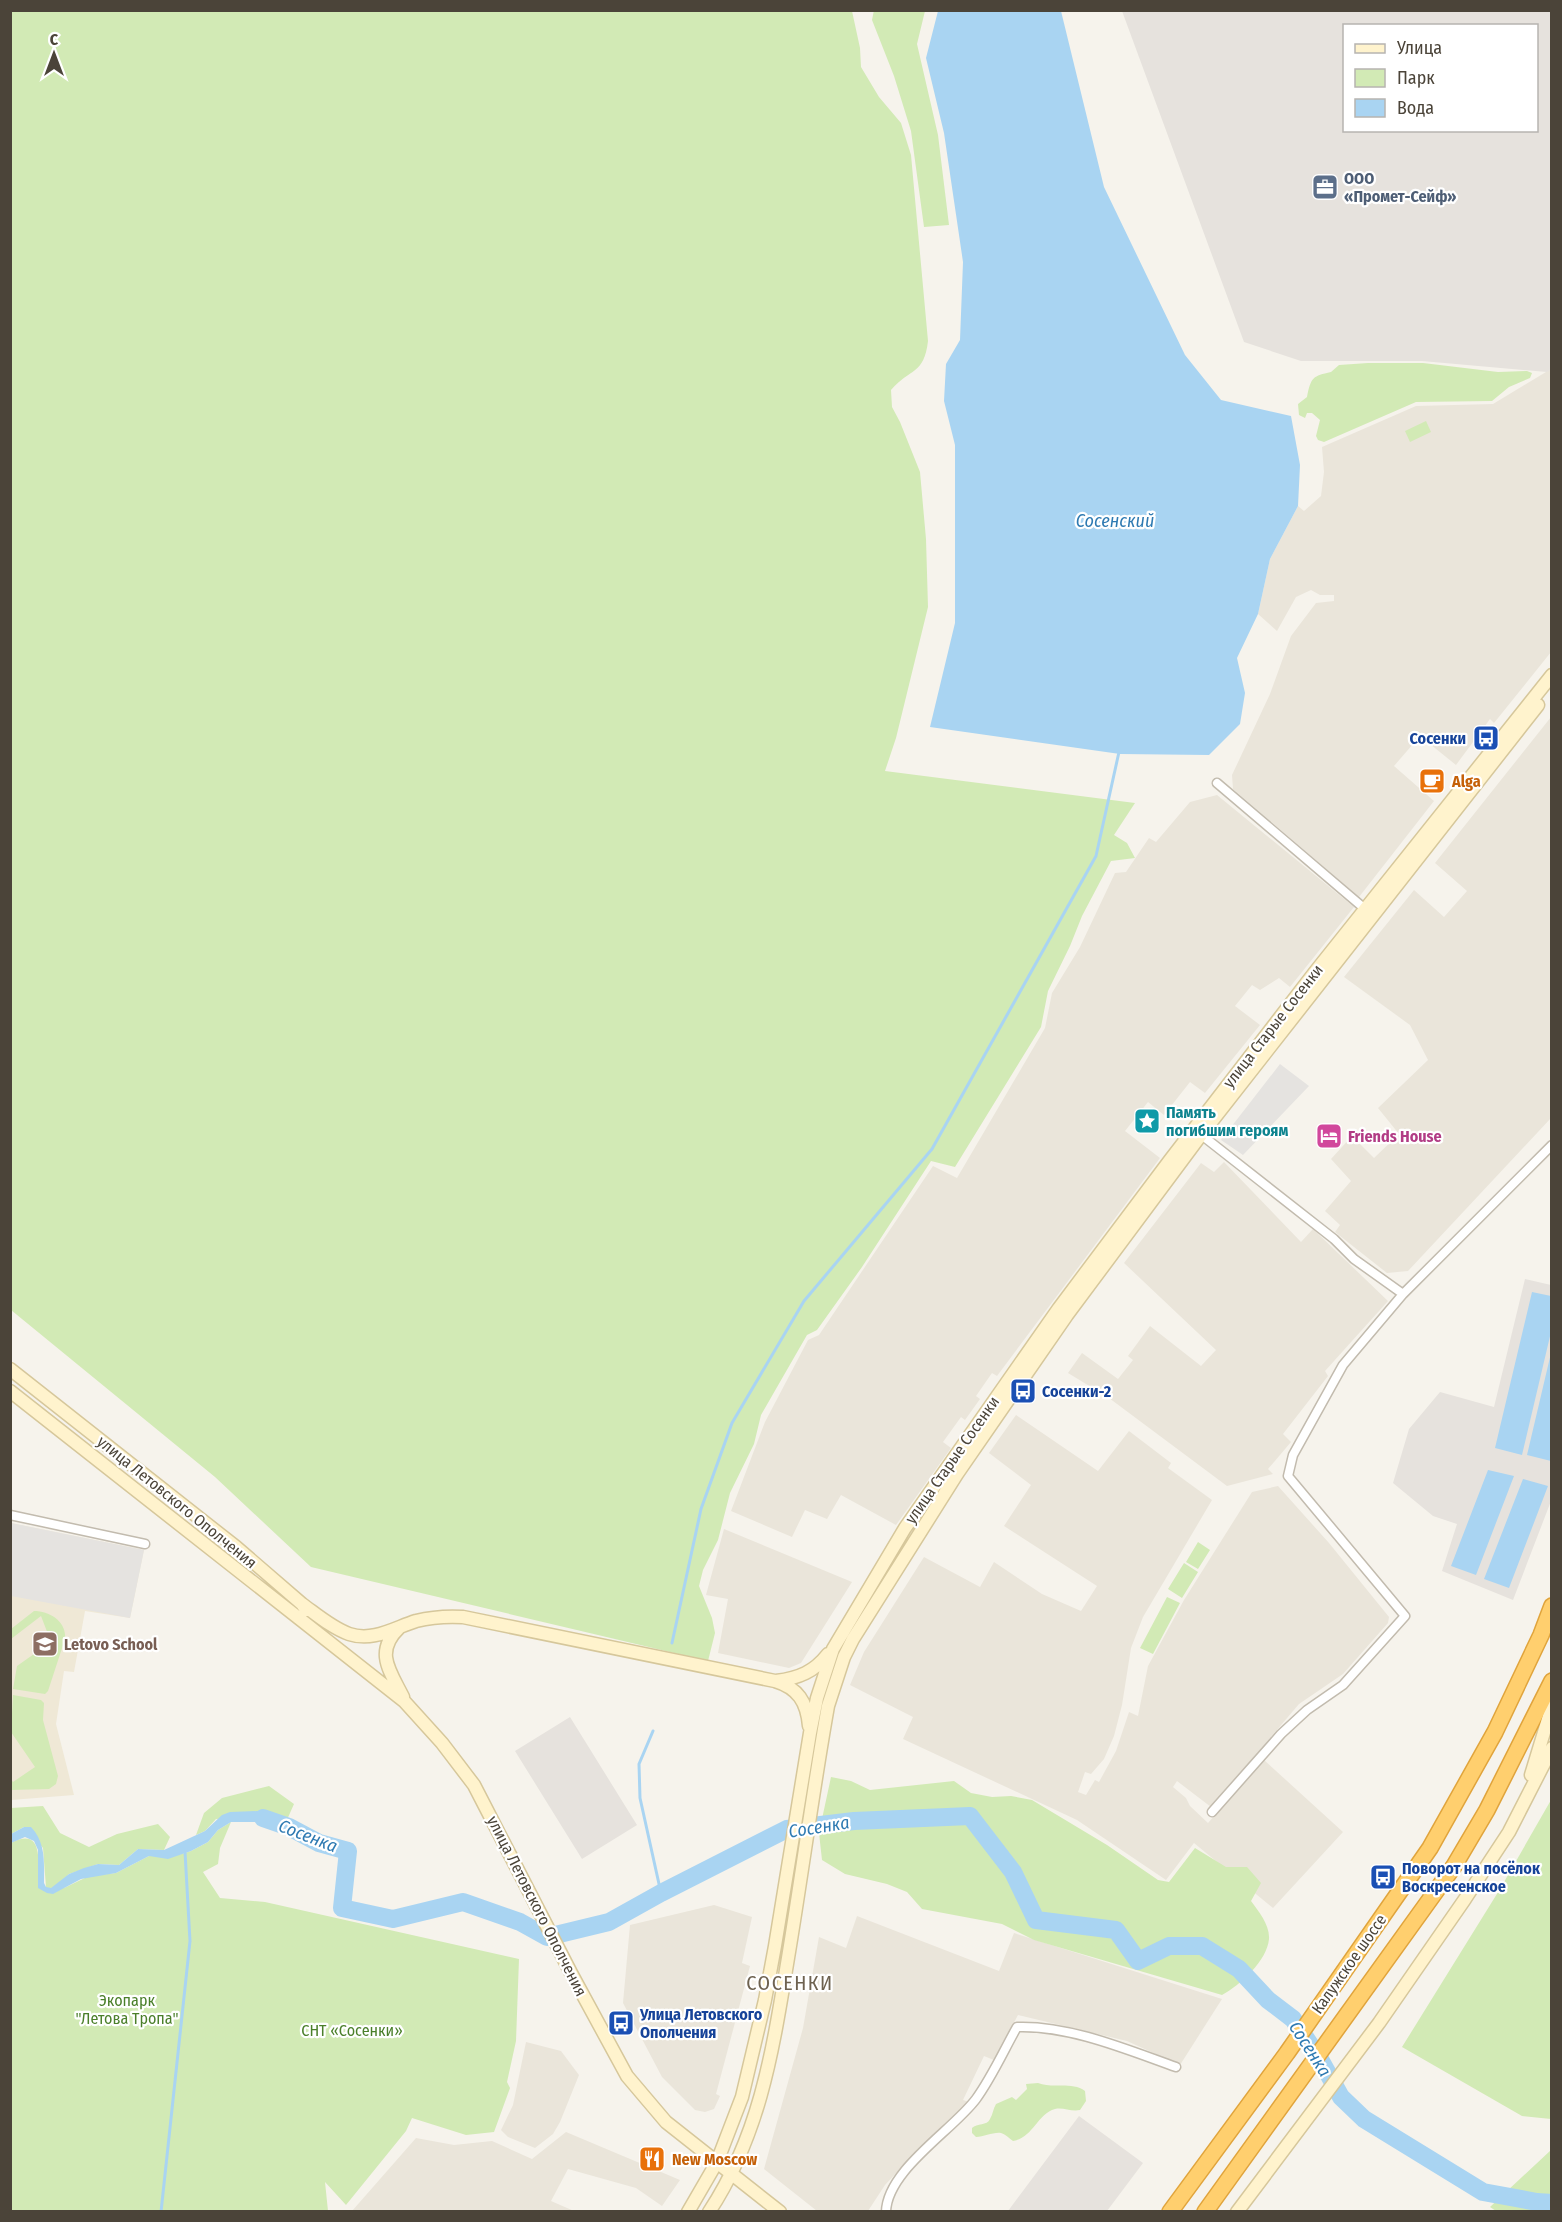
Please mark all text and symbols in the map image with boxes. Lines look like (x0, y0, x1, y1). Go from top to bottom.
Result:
north arrow (24, 24, 84, 84)
legend (1343, 24, 1538, 132)
text: С (50, 30, 59, 49)
text: Улица (1396, 37, 1442, 59)
text: Парк (1397, 67, 1435, 89)
text: Вода (1397, 97, 1434, 119)
place label: ООО «Промет-Сейф» (1344, 169, 1456, 206)
office icon: ООО «Промет-Сейф» (1310, 172, 1340, 202)
water label: Сосенский (1076, 510, 1154, 532)
bus stop icon: Сосенки (1471, 723, 1501, 753)
place label: Сосенки (1410, 729, 1466, 748)
cafe icon: Alga (1417, 766, 1447, 796)
place label: Alga (1451, 772, 1481, 791)
street label: улица Старые Сосенки (1219, 961, 1327, 1091)
place label: Память погибшим героям (1166, 1103, 1288, 1140)
place icon: Память погибшим героям (1132, 1106, 1162, 1136)
hotel icon: Friends House (1314, 1121, 1344, 1151)
place label: Friends House (1348, 1127, 1442, 1146)
bus stop icon: Сосенки-2 (1008, 1376, 1038, 1406)
place label: Сосенки-2 (1042, 1382, 1112, 1401)
street label: улица Старые Сосенки (901, 1393, 1003, 1527)
street label: улица Летовского Ополчения (93, 1432, 261, 1572)
school or university icon: Letovo School (30, 1629, 60, 1659)
place label: Letovo School (64, 1635, 158, 1654)
water label: Сосенка (787, 1811, 851, 1843)
street label: улица Летовского Ополчения (483, 1813, 591, 1999)
water label: Сосенка (275, 1815, 341, 1857)
place label: Поворот на посёлок Воскресенское (1402, 1859, 1541, 1896)
bus stop icon: Поворот на посёлок Воскресенское (1368, 1862, 1398, 1892)
street label: Калужское шоссе (1308, 1911, 1390, 2017)
district label: СОСЕНКИ (746, 1971, 834, 1995)
park label: Экопарк "Летова Тропа" (75, 1991, 179, 2028)
place label: Улица Летовского Ополчения (639, 2005, 763, 2042)
bus stop icon: Улица Летовского Ополчения (606, 2008, 636, 2038)
water label: Сосенка (1284, 2017, 1336, 2081)
park label: СНТ «Сосенки» (301, 2021, 403, 2040)
restaurant icon: New Moscow (637, 2144, 667, 2174)
place label: New Moscow (672, 2150, 757, 2169)

